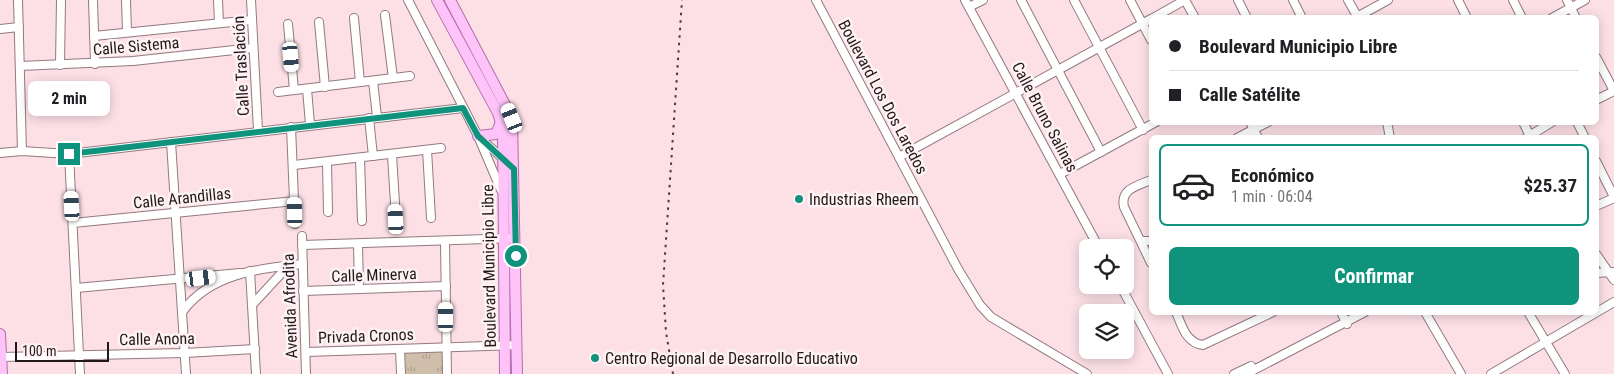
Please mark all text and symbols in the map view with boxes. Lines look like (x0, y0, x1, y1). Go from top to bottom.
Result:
street label: Calle Traslación (229, 15, 253, 117)
street label: Boulevard Los Dos Laredos (834, 17, 932, 177)
street label: Calle Sistema (92, 33, 180, 59)
text: Boulevard Municipio Libre (1199, 35, 1397, 58)
car (282, 41, 299, 73)
street label: Calle Bruno Salinas (1008, 59, 1082, 175)
callout: 2 min (28, 82, 110, 116)
text: Calle Satélite (1199, 83, 1300, 106)
text: 2 min (51, 89, 87, 108)
car (499, 101, 524, 135)
route end (58, 143, 80, 165)
icon: car (1171, 163, 1216, 208)
text: Económico (1231, 164, 1314, 187)
text: $25.37 (1523, 174, 1577, 197)
street label: Calle Arandillas (132, 183, 232, 213)
street label: Boulevard Municipio Libre (478, 184, 500, 348)
text: 1 min · 06:04 (1231, 187, 1313, 206)
place label: Industrias Rheem (809, 190, 919, 209)
car (63, 191, 80, 221)
marker: Industrias Rheem (793, 193, 805, 205)
car (287, 197, 302, 227)
car (387, 204, 404, 234)
map controls (1079, 239, 1134, 359)
button: locate (1079, 239, 1134, 294)
route start (505, 245, 527, 267)
button: Confirmar (1169, 247, 1579, 305)
street label: Avenida Afrodita (279, 253, 301, 359)
street label: Calle Minerva (331, 264, 417, 286)
car (185, 269, 216, 287)
car (438, 302, 453, 332)
button: layers (1079, 304, 1134, 359)
street label: Privada Cronos (318, 325, 414, 347)
street label: Calle Anona (119, 329, 195, 349)
scale bar (15, 339, 109, 362)
text: 100 m (22, 343, 57, 359)
place label: Centro Regional de Desarrollo Educativo (605, 349, 858, 368)
marker: Centro Regional de Desarrollo Educativo (589, 352, 601, 364)

